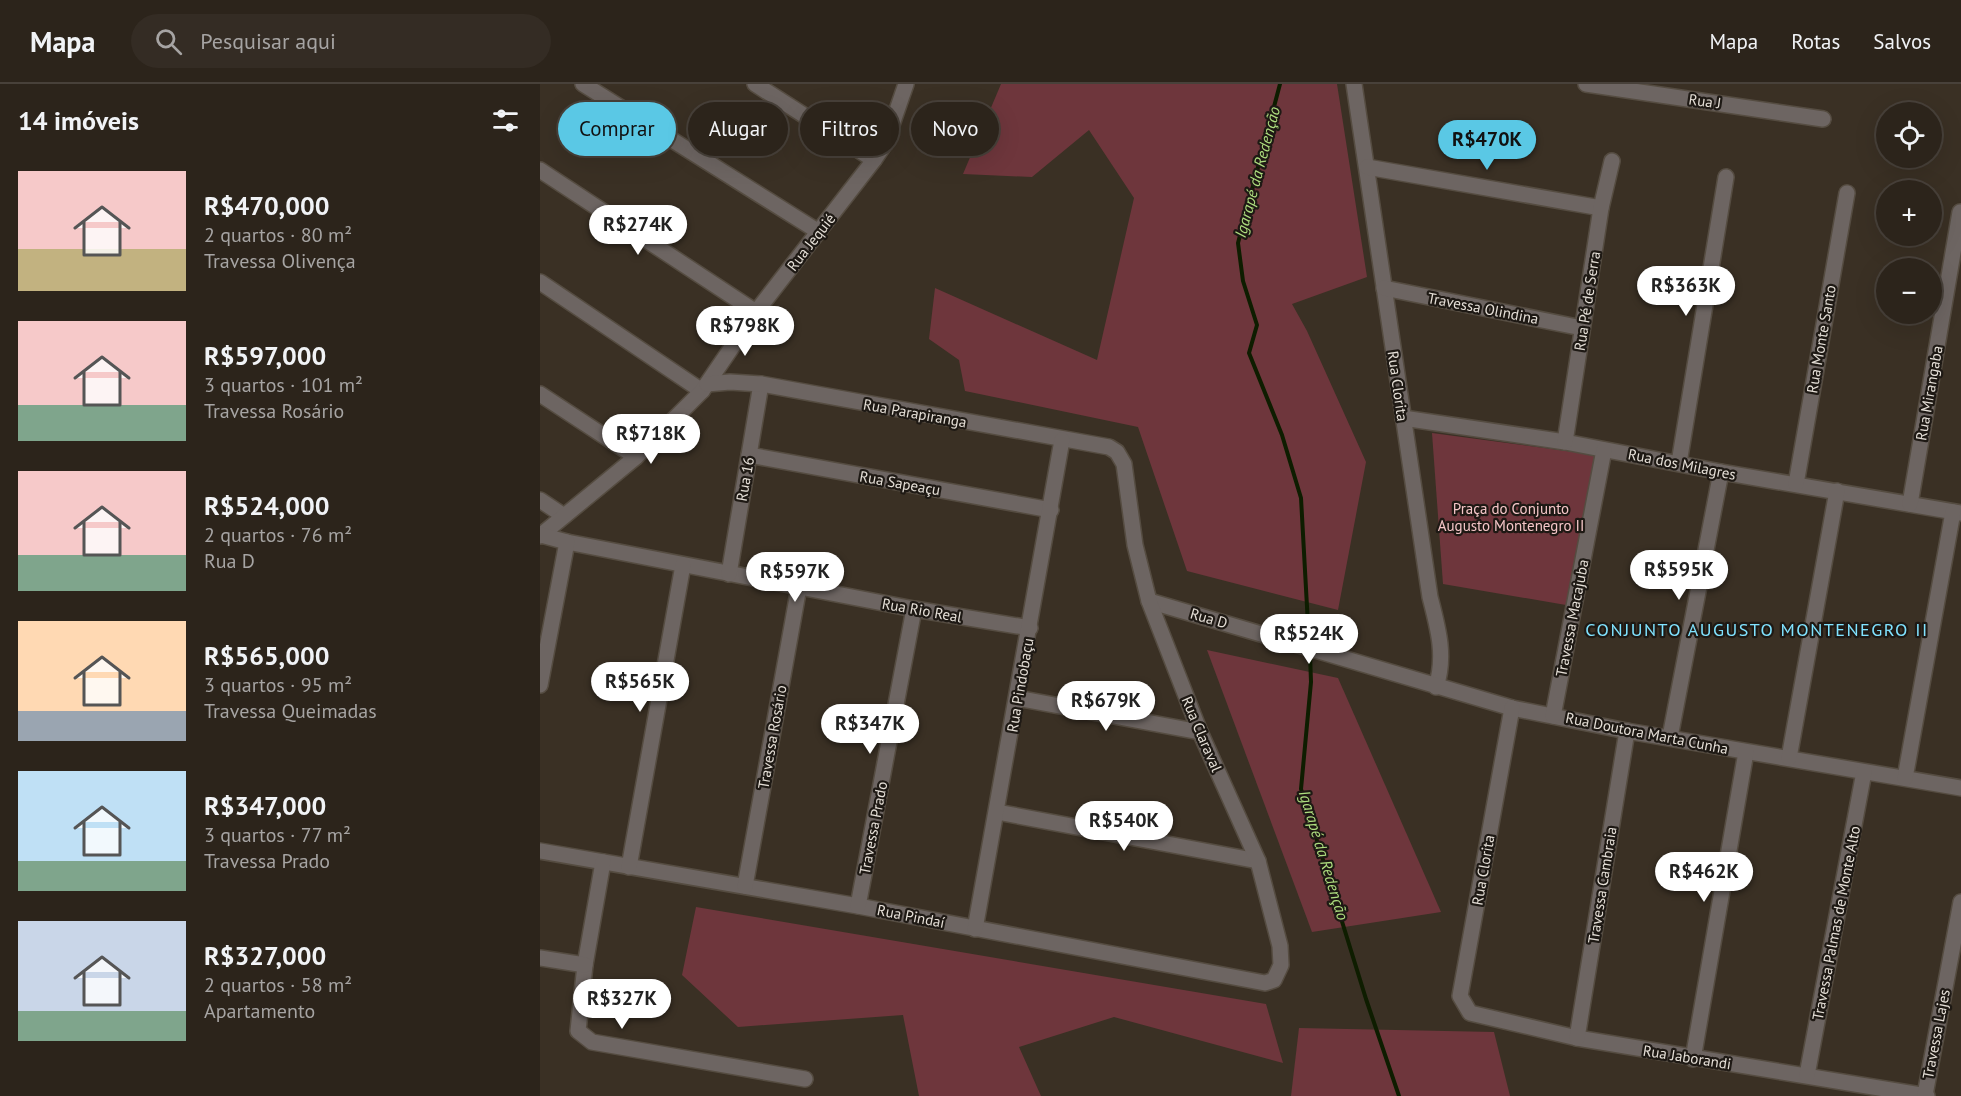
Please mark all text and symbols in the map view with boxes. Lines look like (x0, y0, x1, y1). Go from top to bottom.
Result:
search box (131, 14, 551, 68)
text: Mapa (30, 23, 95, 60)
icon: search (152, 25, 185, 58)
text: Pesquisar aqui (200, 27, 336, 55)
text: Mapa (1709, 28, 1758, 55)
text: Rotas (1791, 28, 1840, 55)
text: Salvos (1873, 28, 1931, 55)
street label: Rua J (1688, 89, 1722, 113)
chip: Comprar (558, 102, 676, 156)
chip: Alugar (688, 102, 788, 156)
chip: Filtros (800, 102, 899, 156)
chip: Novo (911, 102, 999, 156)
map controls (1876, 102, 1942, 324)
button: locate (1876, 102, 1942, 168)
text: 14 imóveis (18, 104, 139, 137)
icon: filters (489, 104, 522, 137)
water label: Igarapé da Redenção (1230, 104, 1284, 240)
pin: R$470K (1438, 120, 1536, 171)
text: R$470K (1452, 126, 1522, 152)
button: + (1876, 180, 1942, 246)
text: R$470,000 (204, 189, 329, 222)
icon: home (66, 195, 138, 267)
pin: R$274K (589, 205, 687, 256)
street label: Rua Jequié (783, 209, 839, 275)
text: R$274K (603, 211, 673, 237)
text: 2 quartos · 80 m² (204, 222, 352, 248)
text: Travessa Olivença (204, 248, 356, 274)
street label: Rua Pé de Serra (1570, 250, 1604, 352)
button: − (1876, 258, 1942, 324)
pin: R$363K (1637, 266, 1735, 317)
text: R$363K (1651, 272, 1721, 298)
street label: Rua Monte Santo (1802, 283, 1840, 395)
street label: Travessa Olindina (1426, 288, 1540, 328)
pin: R$798K (696, 306, 794, 357)
text: R$798K (710, 312, 780, 338)
text: R$597,000 (204, 339, 326, 372)
street label: Rua Mirangaba (1911, 344, 1947, 442)
icon: home (66, 345, 138, 417)
street label: Rua Clorita (1384, 350, 1412, 422)
text: 3 quartos · 101 m² (204, 372, 363, 398)
street label: Rua Parapiranga (862, 395, 968, 431)
text: Travessa Rosário (204, 398, 344, 424)
pin: R$718K (602, 414, 700, 465)
text: R$718K (616, 420, 686, 446)
street label: Rua dos Milagres (1626, 444, 1738, 484)
street label: Rua 16 (732, 455, 758, 503)
street label: Rua Sapeaçu (858, 467, 942, 499)
text: R$524,000 (204, 489, 329, 522)
icon: home (66, 495, 138, 567)
park label: Praça do Conjunto Augusto Montenegro II (1438, 499, 1584, 535)
text: 2 quartos · 76 m² (204, 522, 352, 548)
text: Rua D (204, 548, 255, 574)
pin: R$595K (1630, 550, 1728, 601)
pin: R$597K (746, 552, 844, 603)
text: R$595K (1644, 556, 1714, 582)
text: R$597K (760, 558, 830, 584)
street label: Travessa Macajuba (1551, 558, 1593, 678)
street label: Rua Rio Real (880, 594, 964, 626)
street label: Rua D (1188, 604, 1230, 632)
pin: R$524K (1260, 614, 1358, 665)
district label: CONJUNTO AUGUSTO MONTENEGRO II (1585, 618, 1929, 641)
text: R$524K (1274, 620, 1344, 646)
street label: Rua Pindobaçu (1002, 636, 1038, 734)
text: R$565,000 (204, 639, 329, 672)
icon: home (66, 645, 138, 717)
pin: R$565K (591, 662, 689, 713)
text: R$565K (605, 668, 675, 694)
text: 3 quartos · 95 m² (204, 672, 352, 698)
pin: R$679K (1057, 681, 1155, 732)
street label: Travessa Rosário (754, 684, 790, 790)
text: R$679K (1071, 687, 1141, 713)
street label: Rua Claraval (1178, 693, 1227, 775)
text: Travessa Queimadas (204, 698, 377, 724)
pin: R$347K (821, 704, 919, 755)
street label: Rua Doutora Marta Cunha (1564, 708, 1730, 758)
text: R$347K (835, 710, 905, 736)
street label: Travessa Prado (855, 780, 891, 876)
water label: Igarapé da Redenção (1295, 787, 1353, 923)
text: R$347,000 (204, 789, 326, 822)
icon: home (66, 795, 138, 867)
pin: R$540K (1075, 801, 1173, 852)
text: R$540K (1089, 807, 1159, 833)
text: 3 quartos · 77 m² (204, 822, 351, 848)
street label: Travessa Palmas de Monte Alto (1808, 824, 1864, 1022)
street label: Travessa Cambraia (1583, 825, 1621, 945)
street label: Rua Clorita (1467, 833, 1499, 907)
text: Travessa Prado (204, 848, 330, 874)
pin: R$462K (1655, 852, 1753, 903)
text: R$462K (1669, 858, 1739, 884)
street label: Rua Pindaí (876, 900, 946, 932)
text: R$327,000 (204, 939, 326, 972)
icon: home (66, 945, 138, 1017)
text: 2 quartos · 58 m² (204, 972, 352, 998)
pin: R$327K (573, 979, 671, 1030)
text: R$327K (587, 985, 657, 1011)
street label: Travessa Lajes (1918, 988, 1954, 1080)
text: Apartamento (204, 998, 315, 1024)
street label: Rua Jaborandi (1642, 1041, 1732, 1073)

